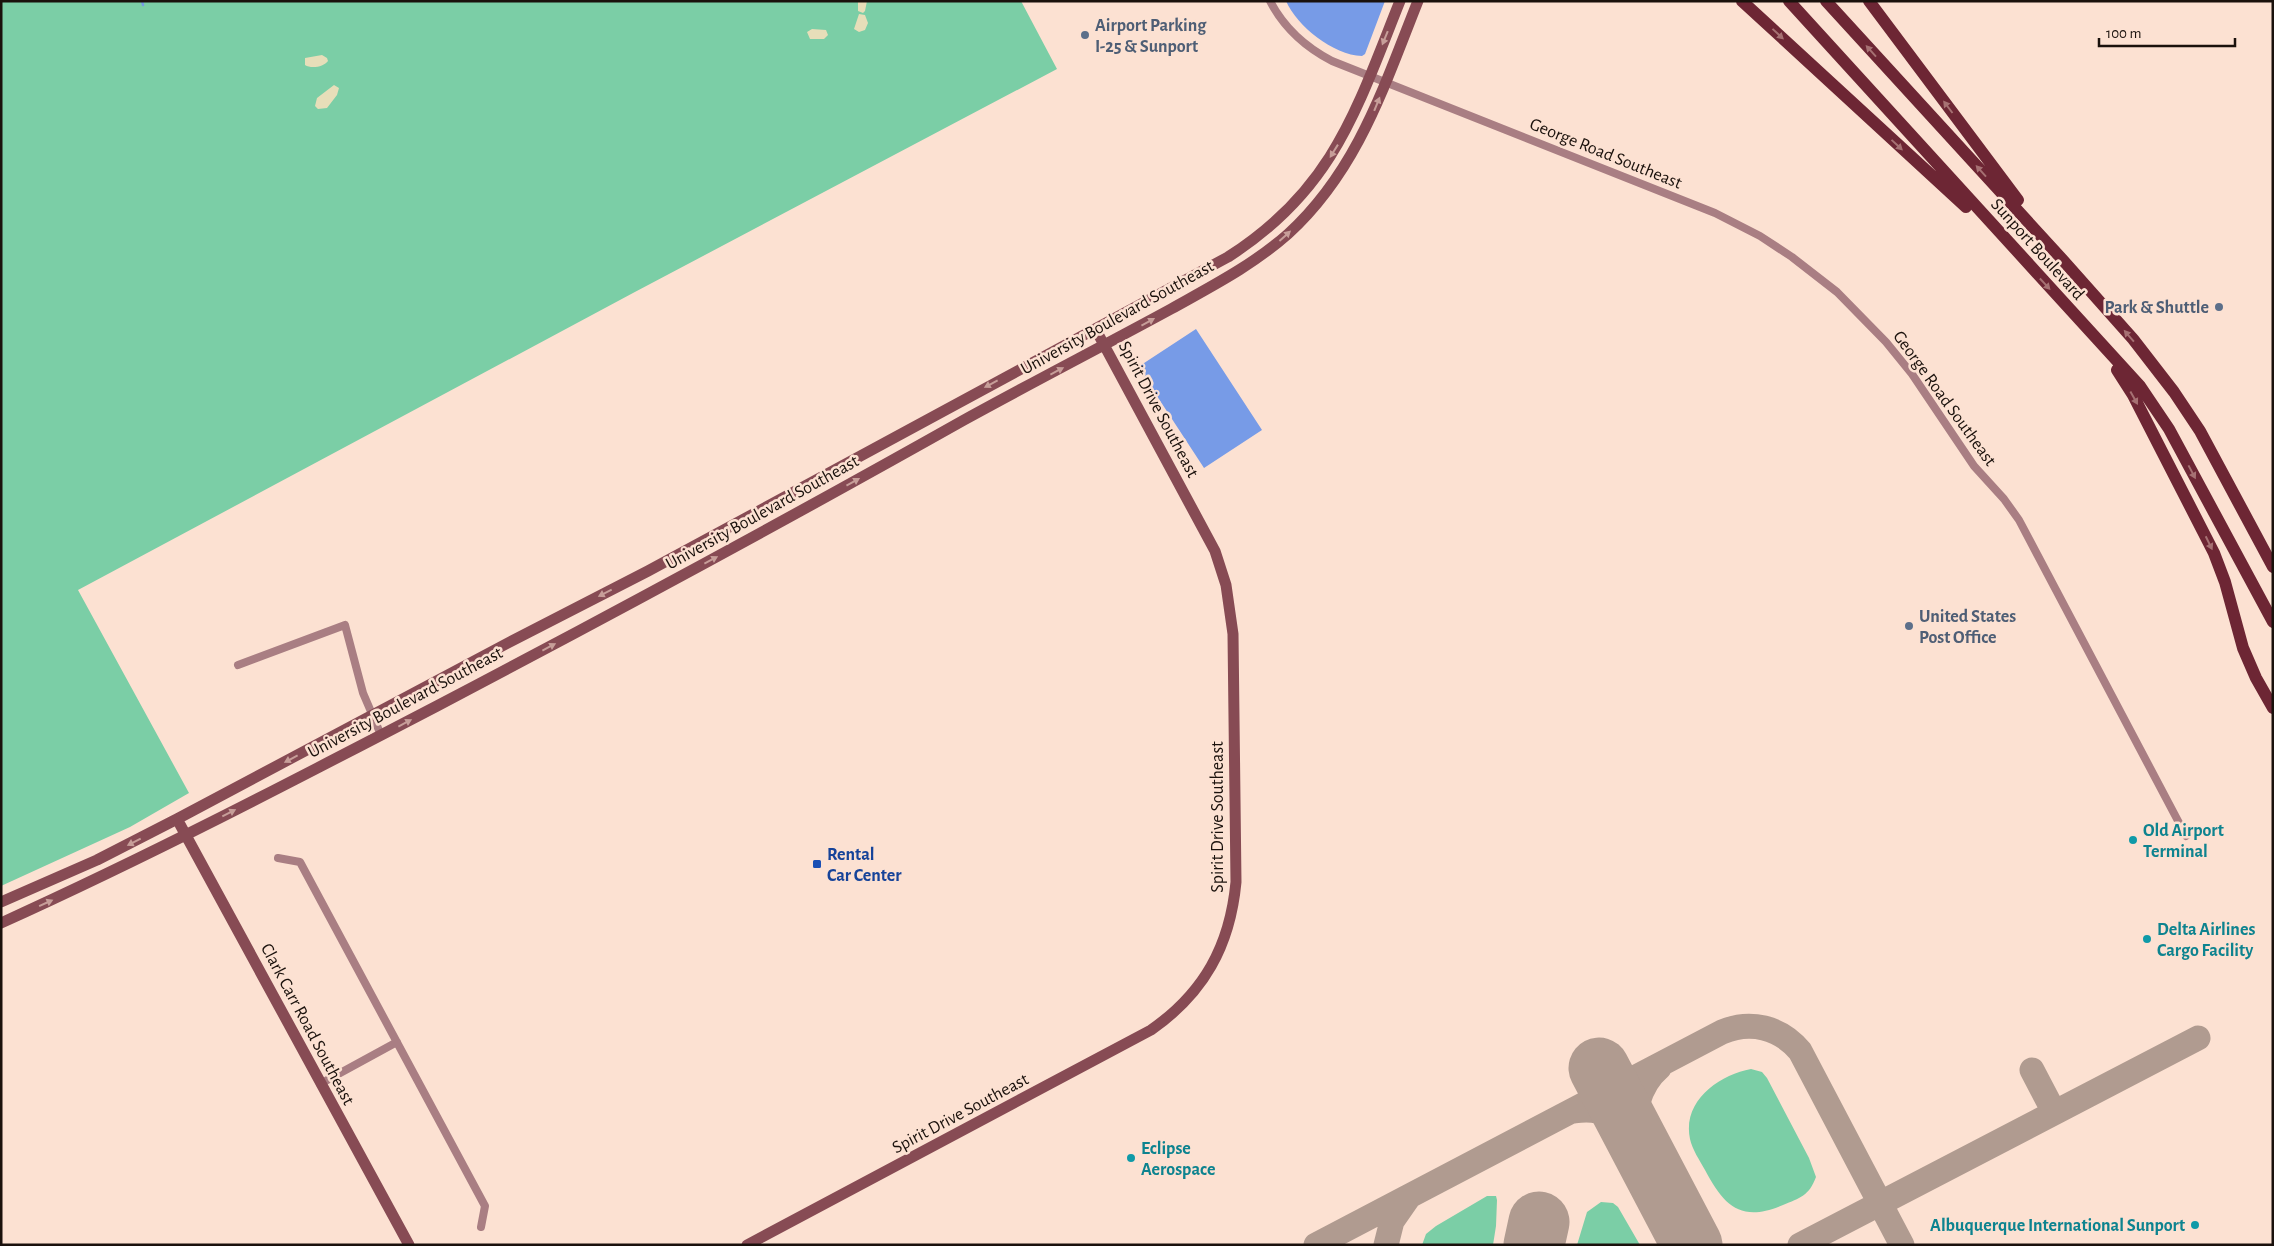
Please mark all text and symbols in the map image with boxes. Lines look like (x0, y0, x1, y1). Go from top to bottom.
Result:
scale bar (2099, 15, 2235, 47)
place label: Airport Parking I-25 & Sunport (1095, 17, 1207, 56)
text: 100 m (2106, 26, 2141, 41)
marker: Airport Parking I-25 & Sunport (1079, 29, 1091, 41)
one-way arrow (1771, 29, 1784, 40)
one-way arrow (1381, 31, 1388, 46)
one-way arrow (1866, 44, 1877, 57)
one-way arrow (1373, 96, 1381, 111)
one-way arrow (1943, 100, 1953, 114)
street label: George Road Southeast (1527, 115, 1684, 193)
one-way arrow (1890, 139, 1902, 151)
one-way arrow (1330, 145, 1339, 158)
one-way arrow (1975, 165, 1987, 177)
street label: Sunport Boulevard (1987, 195, 2087, 304)
one-way arrow (1279, 230, 1291, 242)
street label: University Boulevard Southeast (1018, 257, 1217, 378)
one-way arrow (2040, 278, 2051, 290)
place label: Park & Shuttle (2104, 299, 2209, 317)
marker: Park & Shuttle (2213, 301, 2225, 313)
one-way arrow (1141, 317, 1154, 326)
street label: George Road Southeast (1889, 328, 1999, 470)
one-way arrow (2124, 329, 2135, 342)
street label: Spirit Drive Southeast (1115, 338, 1202, 481)
one-way arrow (1050, 366, 1064, 375)
one-way arrow (984, 380, 998, 389)
one-way arrow (2130, 391, 2138, 406)
street label: University Boulevard Southeast (663, 452, 862, 573)
one-way arrow (2188, 465, 2196, 479)
one-way arrow (847, 478, 860, 487)
one-way arrow (2205, 535, 2213, 550)
one-way arrow (703, 556, 718, 564)
one-way arrow (597, 589, 612, 597)
place label: United States Post Office (1919, 608, 2016, 647)
marker: United States Post Office (1903, 620, 1915, 632)
one-way arrow (541, 643, 556, 651)
street label: University Boulevard Southeast (305, 644, 506, 762)
one-way arrow (398, 719, 412, 727)
street label: Spirit Drive Southeast (1209, 741, 1227, 893)
one-way arrow (284, 755, 298, 763)
one-way arrow (223, 809, 236, 818)
place label: Old Airport Terminal (2143, 822, 2224, 861)
marker: Old Airport Terminal (2127, 834, 2139, 846)
one-way arrow (126, 838, 141, 846)
place label: Rental Car Center (827, 846, 902, 885)
marker: Rental Car Center (811, 858, 823, 870)
one-way arrow (39, 898, 53, 906)
place label: Delta Airlines Cargo Facility (2157, 921, 2255, 960)
marker: Delta Airlines Cargo Facility (2141, 933, 2153, 945)
street label: Clark Carr Road Southeast (257, 941, 357, 1108)
street label: Spirit Drive Southeast (889, 1070, 1032, 1157)
place label: Eclipse Aerospace (1141, 1140, 1215, 1179)
marker: Eclipse Aerospace (1125, 1152, 1137, 1164)
place label: Albuquerque International Sunport (1930, 1217, 2185, 1235)
marker: Albuquerque International Sunport (2189, 1219, 2201, 1231)

